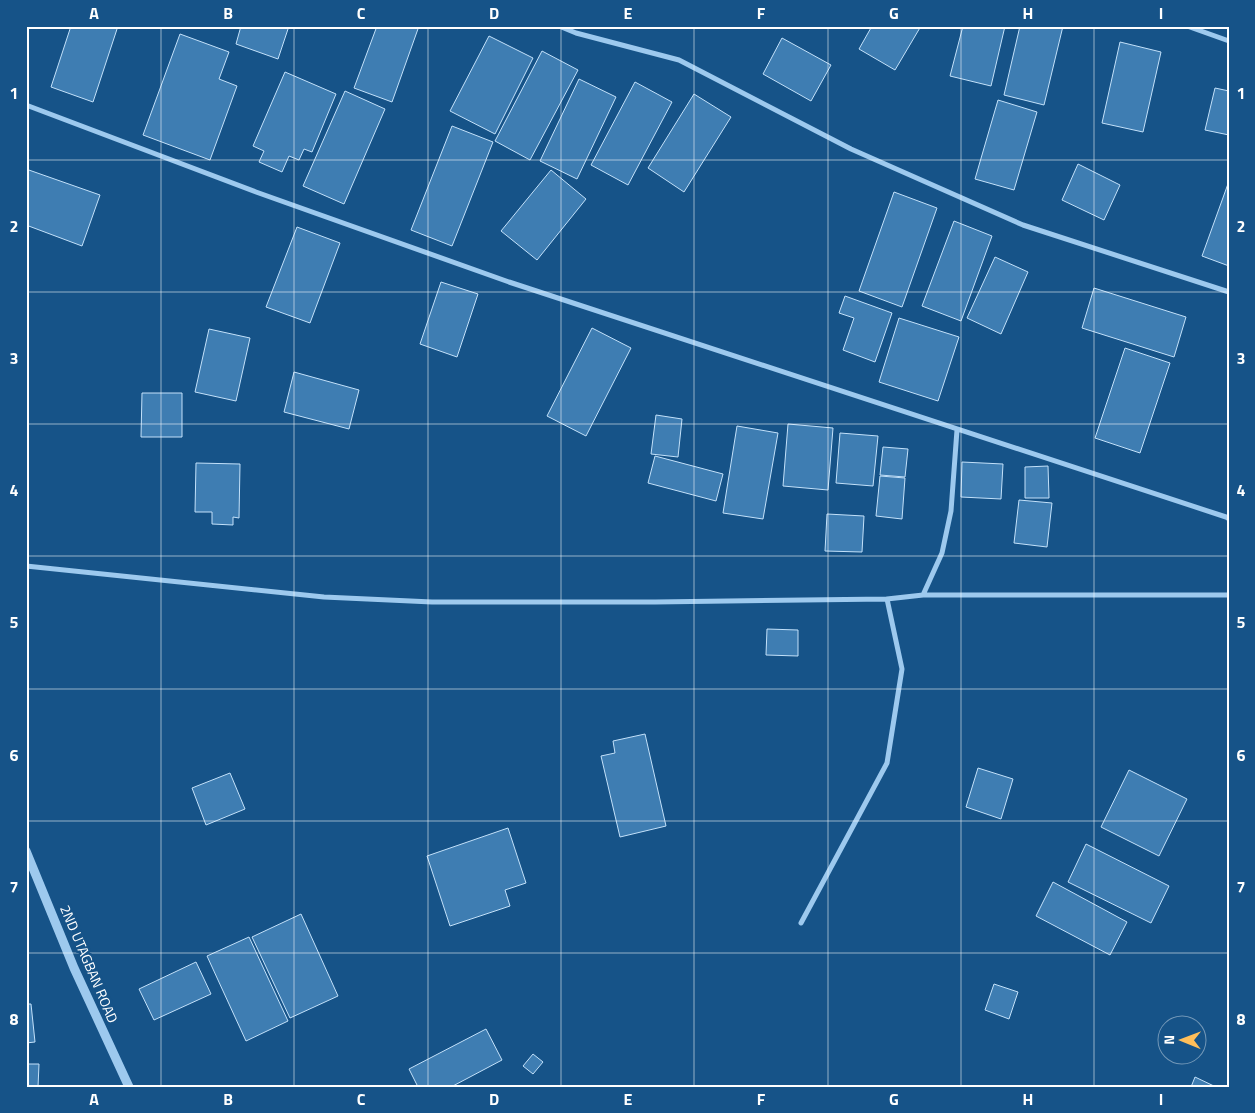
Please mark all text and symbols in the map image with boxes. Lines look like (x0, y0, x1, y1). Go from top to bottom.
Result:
text: A (89, 1, 99, 25)
text: B (223, 1, 233, 25)
text: C (357, 1, 366, 25)
text: D (489, 1, 499, 25)
text: E (624, 1, 633, 25)
text: F (757, 1, 766, 25)
text: G (889, 1, 899, 25)
text: H (1023, 1, 1033, 25)
text: I (1159, 1, 1163, 25)
text: 1 (10, 81, 18, 105)
text: 1 (1237, 81, 1245, 105)
text: 2 (10, 214, 18, 238)
text: 2 (1237, 214, 1245, 238)
text: 3 (10, 346, 18, 370)
text: 3 (1237, 346, 1245, 370)
text: 4 (10, 478, 19, 502)
text: 4 (1237, 478, 1246, 502)
text: 5 (10, 610, 19, 634)
text: 5 (1237, 610, 1246, 634)
text: 6 (10, 743, 19, 767)
text: 6 (1237, 743, 1246, 767)
text: 7 (10, 875, 18, 899)
text: 7 (1237, 875, 1245, 899)
street label: 2ND UTAGBAN ROAD (55, 902, 124, 1026)
text: 8 (10, 1007, 19, 1031)
text: 8 (1237, 1007, 1246, 1031)
north arrow (1158, 1016, 1208, 1066)
text: N (1158, 1035, 1179, 1045)
text: A (89, 1087, 99, 1111)
text: B (223, 1087, 233, 1111)
text: C (357, 1087, 366, 1111)
text: D (489, 1087, 499, 1111)
text: E (624, 1087, 633, 1111)
text: F (757, 1087, 766, 1111)
text: G (889, 1087, 899, 1111)
text: H (1023, 1087, 1033, 1111)
text: I (1159, 1087, 1163, 1111)

